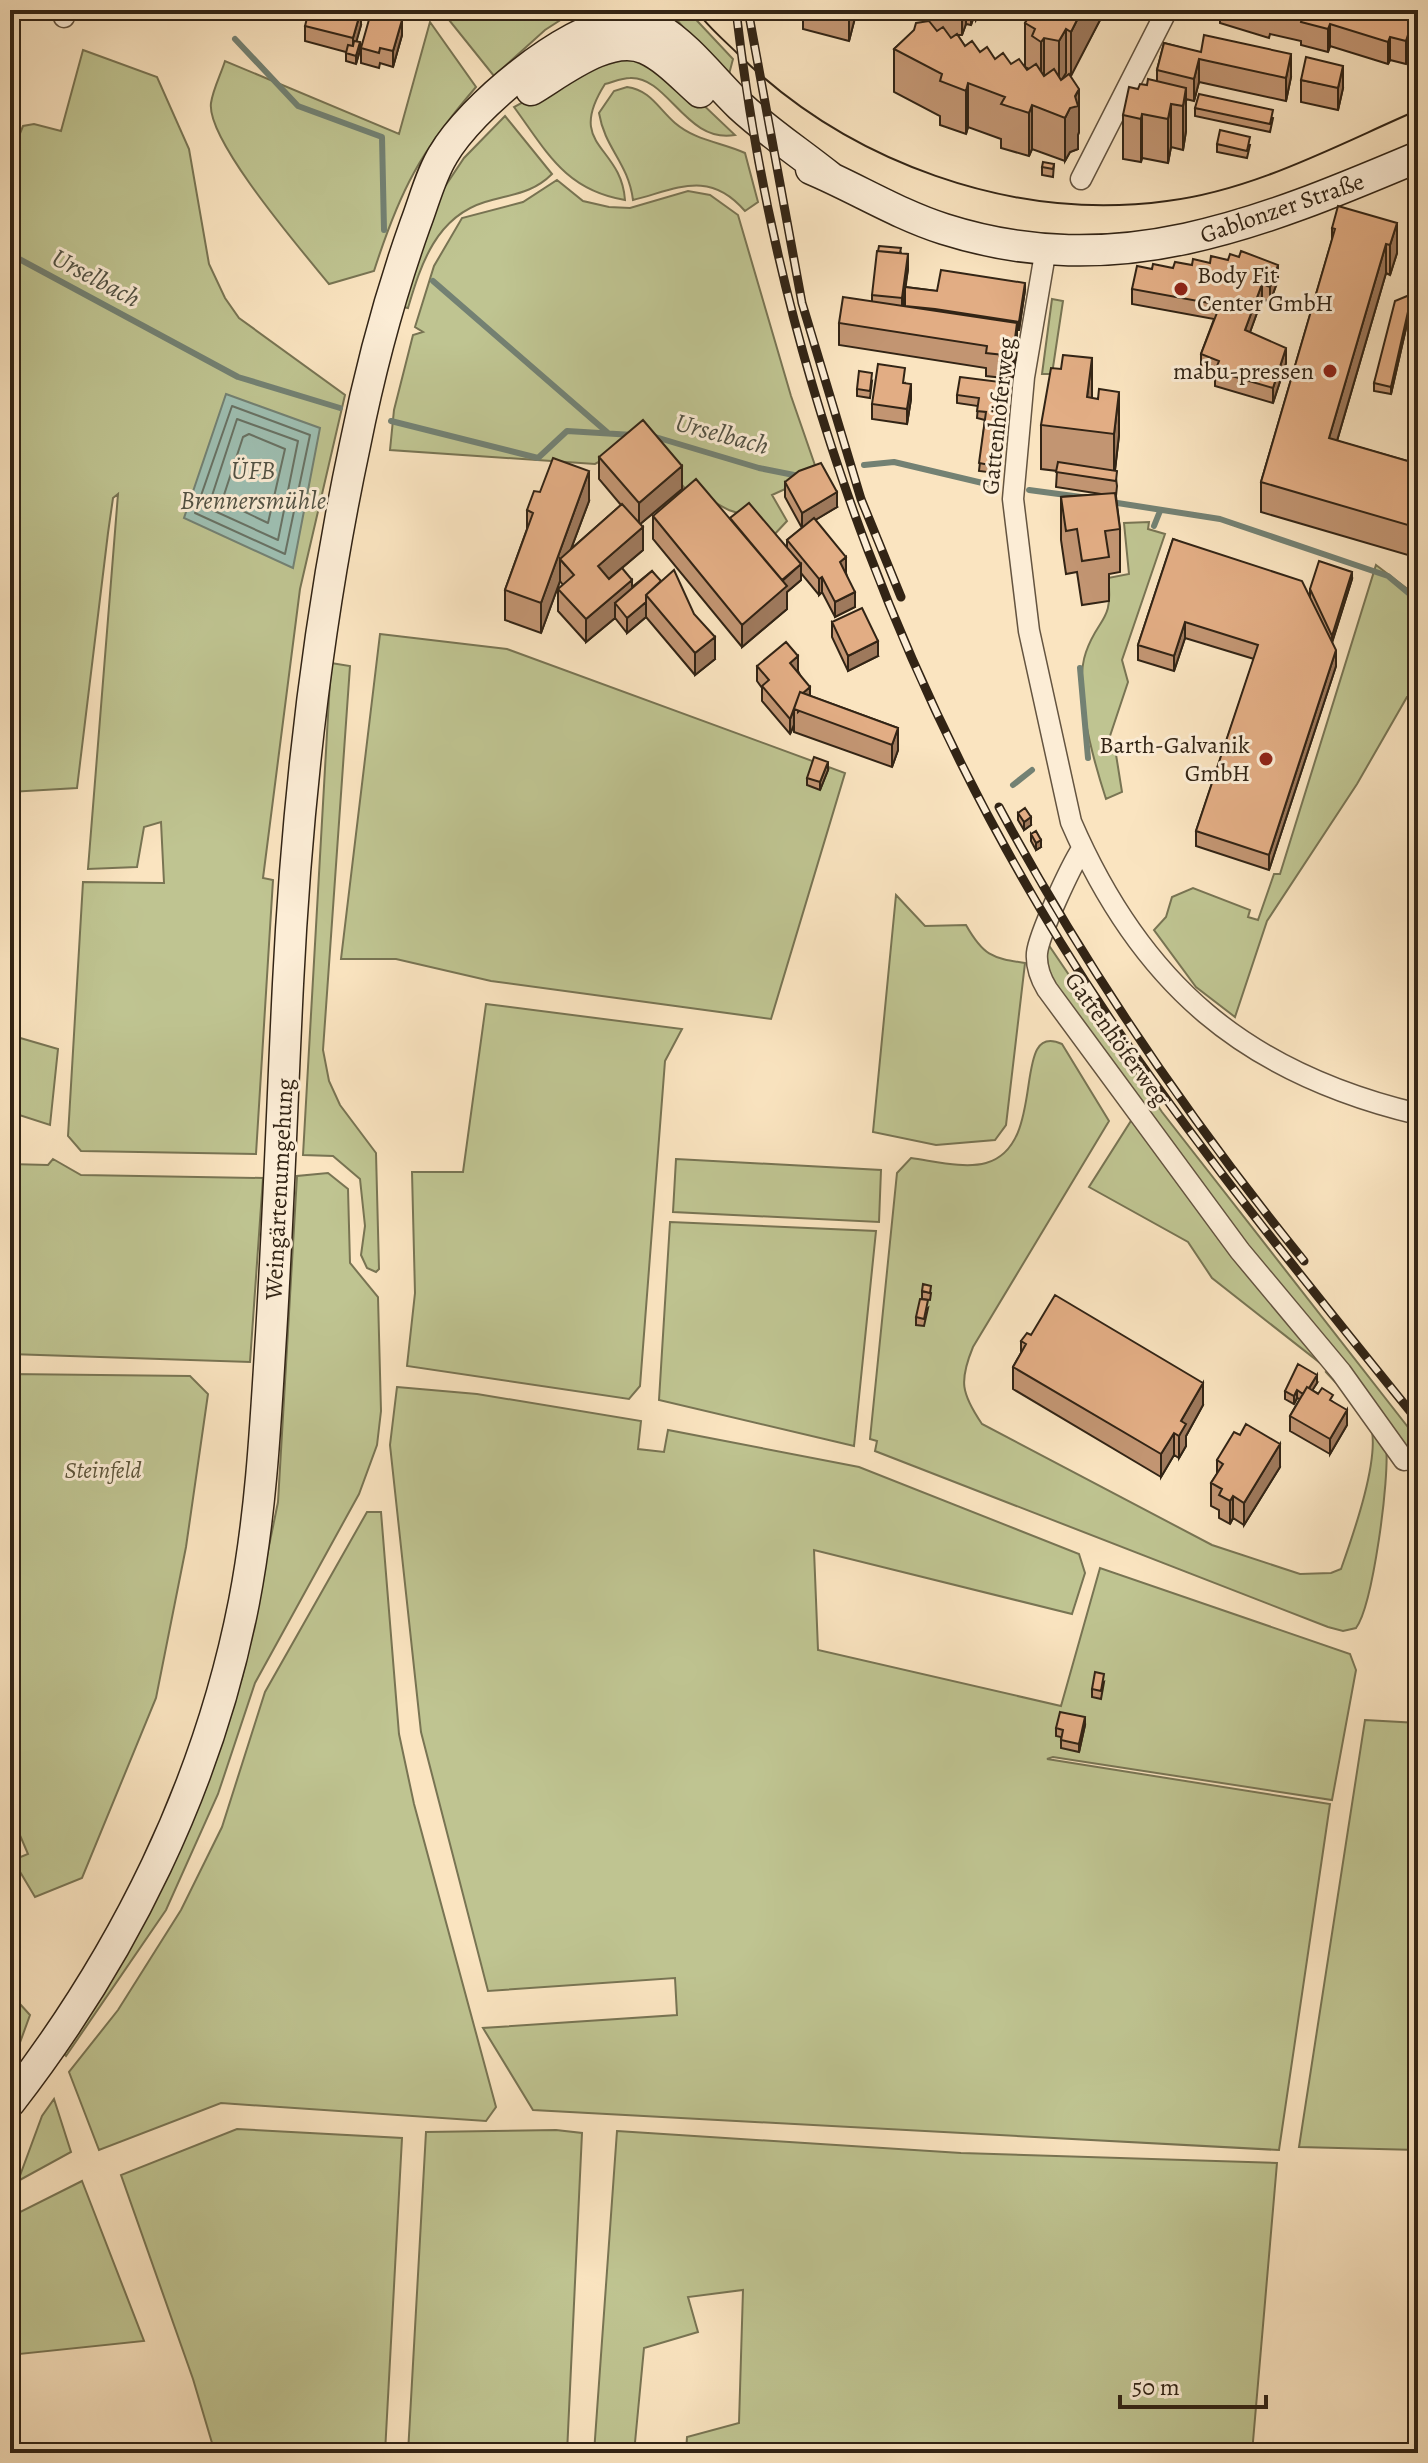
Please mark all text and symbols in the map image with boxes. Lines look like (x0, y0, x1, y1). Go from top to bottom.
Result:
street label: Gablonzer Straße (1196, 165, 1368, 251)
water label: Urselbach (46, 240, 146, 316)
place label: Body Fit Center GmbH (1197, 259, 1333, 319)
marker: Body Fit Center GmbH (1172, 280, 1190, 298)
street label: Gattenhöferweg (974, 336, 1022, 496)
place label: mabu-pressen (1173, 355, 1314, 387)
marker: mabu-pressen (1321, 362, 1339, 380)
water label: Urselbach (671, 405, 773, 463)
water label: ÜFB Brennersmühle (180, 453, 326, 518)
place label: Barth-Galvanik GmbH (1099, 729, 1250, 789)
marker: Barth-Galvanik GmbH (1257, 750, 1275, 768)
street label: Gattenhöferweg (1058, 966, 1176, 1112)
street label: Weingärtenumgehung (257, 1077, 301, 1302)
park label: Steinfeld (64, 1454, 142, 1486)
scale bar (1120, 2359, 1266, 2409)
text: 50 m (1132, 2371, 1180, 2403)

